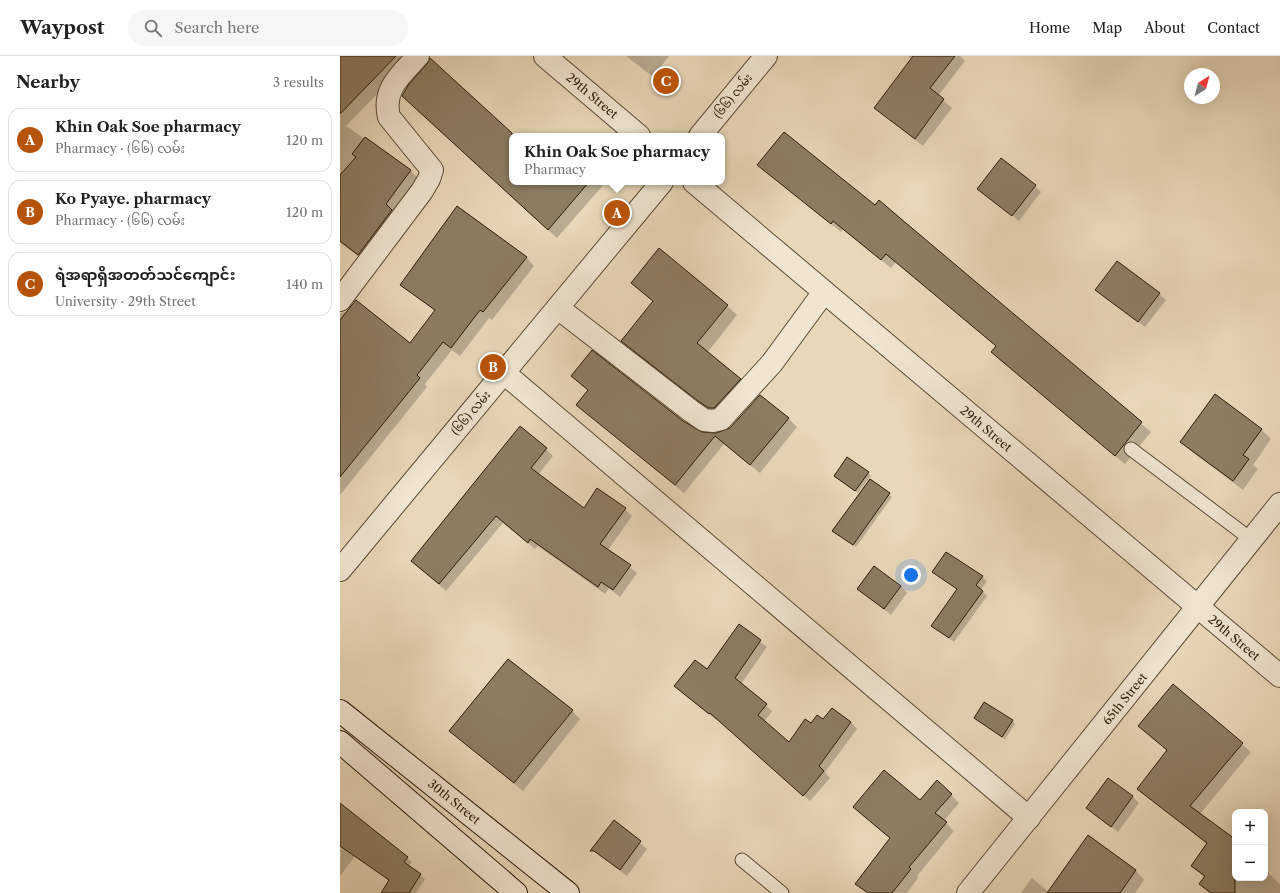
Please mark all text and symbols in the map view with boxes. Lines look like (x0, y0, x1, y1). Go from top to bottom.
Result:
search box (128, 10, 408, 46)
text: Waypost (20, 16, 104, 39)
icon: search (142, 17, 164, 39)
text: Search here (174, 18, 259, 37)
text: Home (1029, 19, 1070, 37)
text: Map (1092, 19, 1122, 37)
text: About (1144, 19, 1185, 37)
text: Contact (1207, 19, 1260, 37)
pin: C (653, 66, 679, 96)
north arrow (1184, 68, 1220, 104)
street label: 29th Street (563, 70, 622, 122)
street label: (၆၆) လမ်း (709, 70, 755, 121)
text: Nearby (16, 72, 80, 92)
text: 3 results (273, 74, 324, 90)
text: Khin Oak Soe pharmacy (55, 117, 241, 136)
text: A (25, 132, 35, 148)
text: 120 m (286, 132, 323, 148)
popup (509, 133, 725, 185)
text: Pharmacy · (၆၆) လမ်း (55, 140, 185, 156)
text: Khin Oak Soe pharmacy (524, 142, 710, 161)
text: Pharmacy (524, 161, 586, 177)
text: Ko Pyaye. pharmacy (55, 189, 211, 208)
pin: A (604, 198, 630, 228)
text: B (25, 204, 35, 220)
text: 120 m (286, 204, 323, 220)
text: Pharmacy · (၆၆) လမ်း (55, 212, 185, 228)
text: ရဲအရာရှိအတတ်သင်ကျောင်း (55, 265, 235, 284)
text: C (25, 276, 35, 292)
text: 140 m (286, 276, 323, 292)
text: University · 29th Street (55, 293, 196, 309)
pin: B (480, 352, 506, 382)
street label: (၆၆) လမ်း (447, 387, 494, 438)
street label: 29th Street (957, 403, 1016, 455)
your location (901, 565, 921, 585)
street label: 29th Street (1205, 612, 1264, 664)
street label: 65th Street (1099, 669, 1151, 728)
street label: 30th Street (425, 776, 484, 828)
map controls (1232, 809, 1268, 881)
button: + (1232, 809, 1268, 845)
button: − (1232, 845, 1268, 881)

